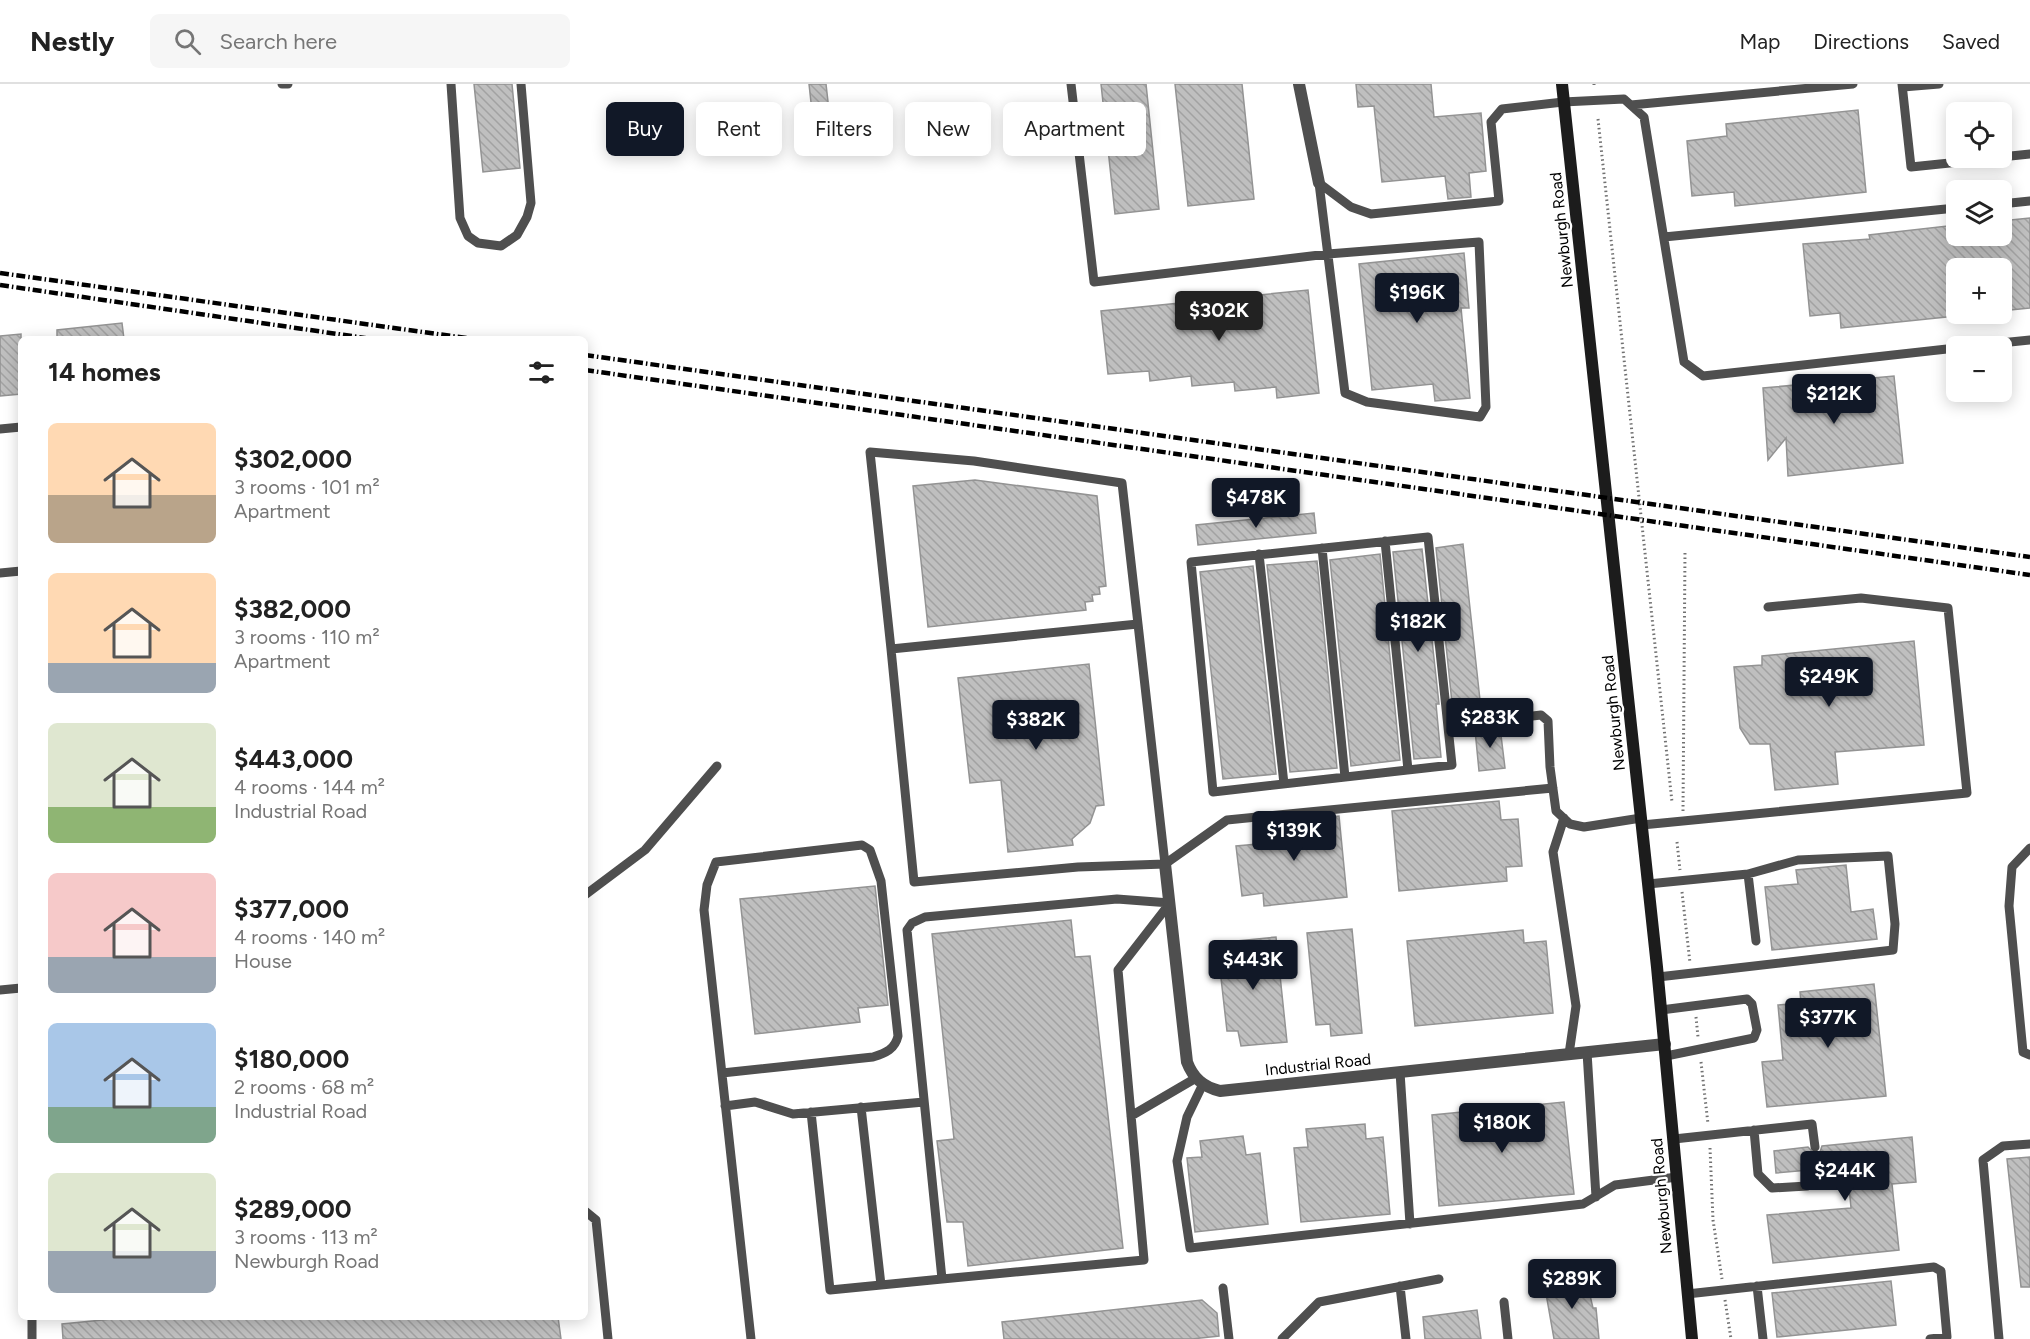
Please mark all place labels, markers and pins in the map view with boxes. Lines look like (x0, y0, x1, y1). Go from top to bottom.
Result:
pin: $196K (1375, 273, 1459, 324)
pin: $302K (1177, 291, 1261, 342)
pin: $212K (1792, 374, 1876, 425)
pin: $478K (1214, 478, 1298, 529)
pin: $182K (1376, 602, 1460, 653)
pin: $249K (1787, 657, 1871, 708)
pin: $283K (1448, 698, 1532, 749)
pin: $382K (994, 700, 1078, 751)
pin: $139K (1252, 811, 1336, 862)
pin: $443K (1211, 940, 1295, 991)
pin: $377K (1786, 998, 1870, 1049)
pin: $180K (1460, 1103, 1544, 1154)
pin: $244K (1803, 1151, 1887, 1202)
pin: $289K (1530, 1259, 1614, 1310)

